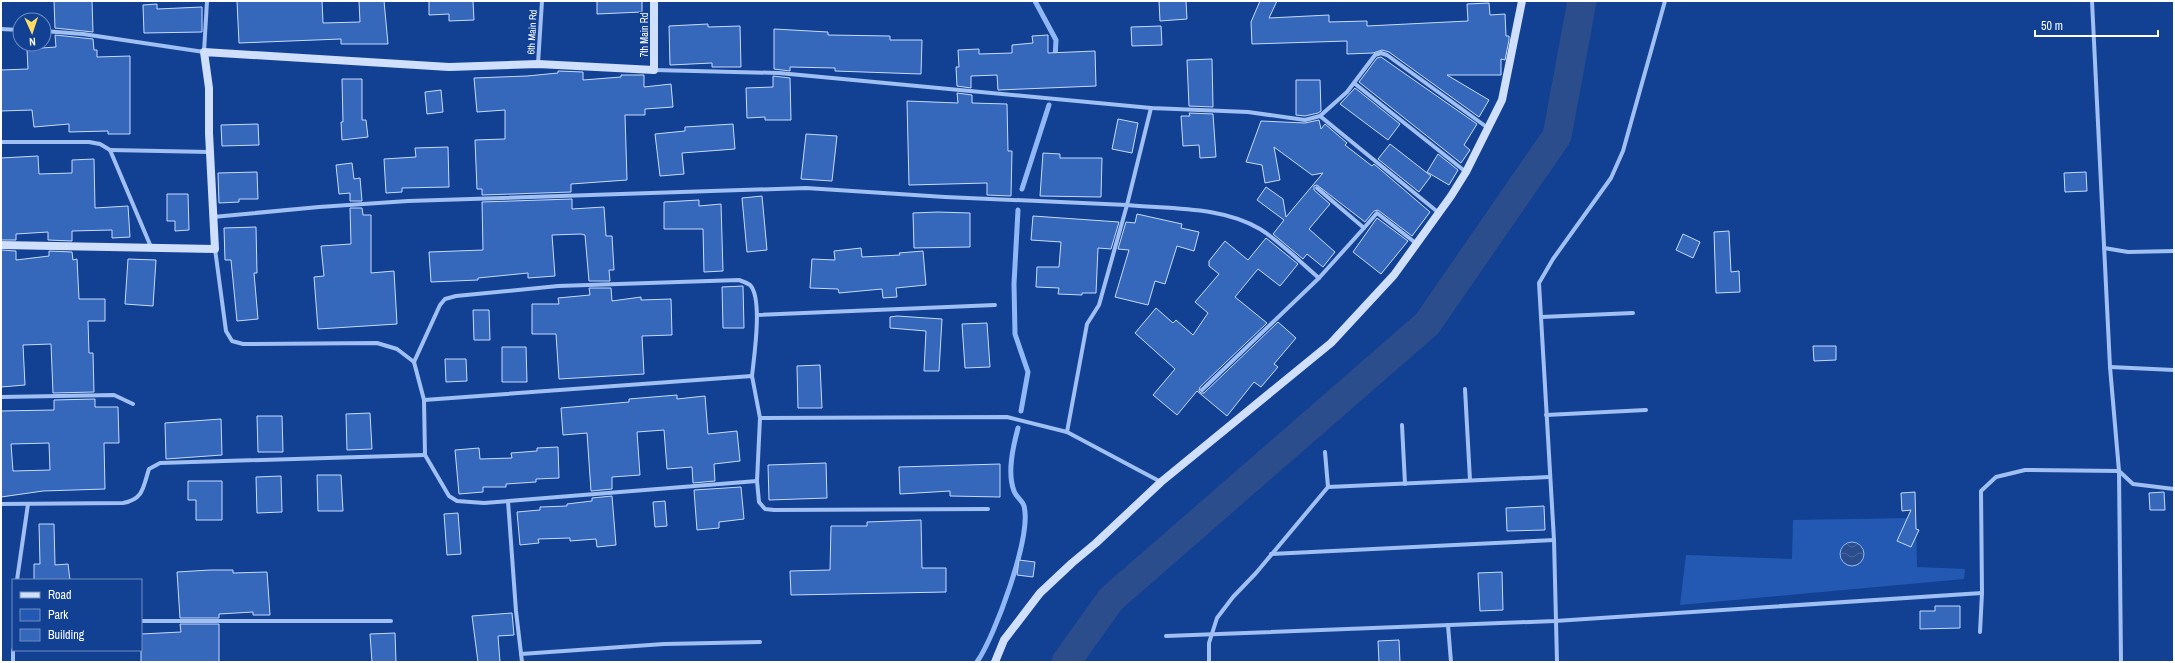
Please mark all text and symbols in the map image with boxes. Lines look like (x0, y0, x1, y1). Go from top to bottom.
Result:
street label: 6th Main Rd (524, 9, 540, 55)
north arrow (12, 12, 52, 52)
scale bar (2035, 12, 2158, 38)
street label: 7th Main Rd (638, 13, 651, 57)
text: 50 m (2041, 18, 2063, 34)
text: N (29, 35, 36, 49)
legend (12, 579, 142, 651)
text: Road (48, 587, 72, 603)
text: Park (48, 607, 68, 623)
text: Building (48, 627, 85, 643)

